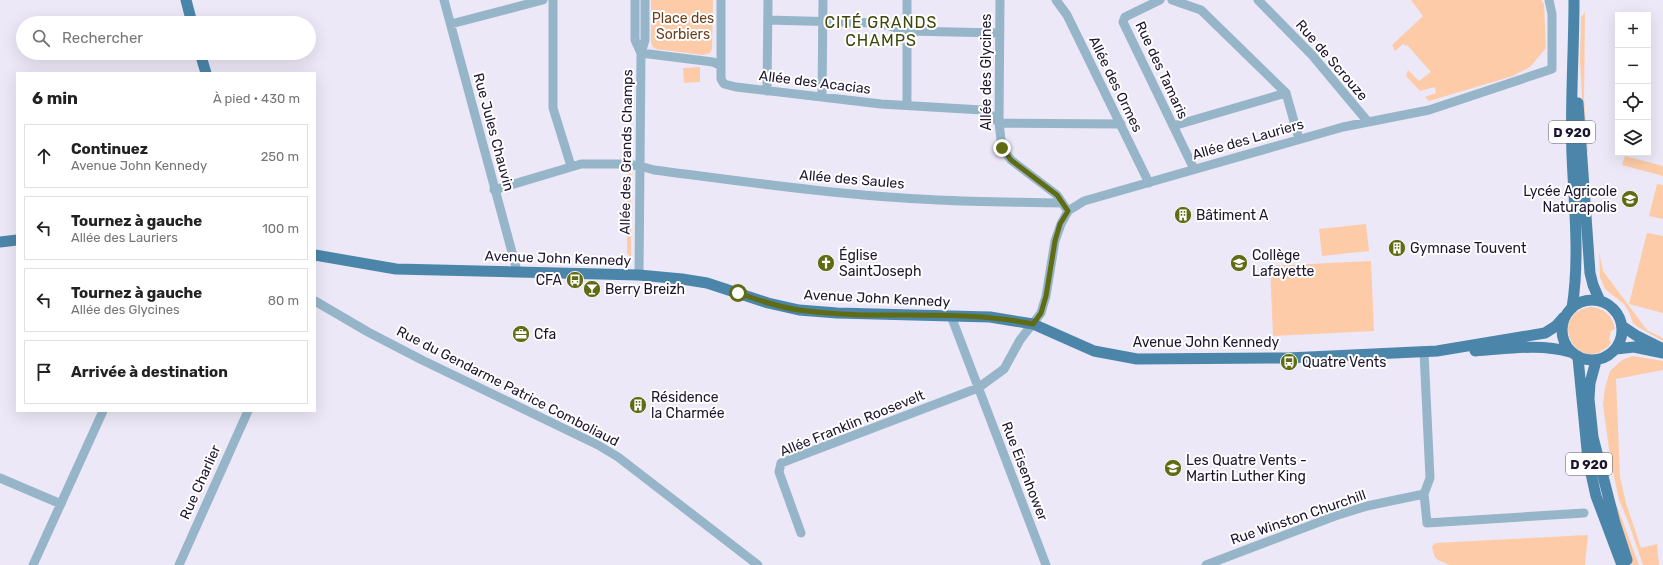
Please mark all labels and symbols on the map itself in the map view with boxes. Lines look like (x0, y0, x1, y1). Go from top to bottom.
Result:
park label: Place des Sorbiers (652, 10, 714, 43)
district label: CITÉ GRANDS CHAMPS (824, 13, 938, 50)
street label: Allée des Glycines (978, 13, 995, 131)
street label: Rue de Scrouze (1292, 16, 1371, 104)
street label: Rue des Tamaris (1131, 19, 1192, 122)
street label: Allée des Ormes (1085, 34, 1146, 135)
street label: Allée des Acacias (758, 67, 872, 98)
street label: Allée des Grands Champs (617, 69, 636, 235)
street label: Rue Jules Chauvin (470, 71, 517, 193)
street label: Allée des Lauriers (1190, 115, 1306, 164)
road number: D 920 (1549, 121, 1595, 143)
route end (993, 139, 1011, 157)
street label: Allée des Saules (799, 166, 905, 193)
place label: Lycée Agricole Naturapolis (1523, 183, 1617, 216)
school or university icon: Lycée Agricole Naturapolis (1620, 189, 1640, 209)
building icon: Bâtiment A (1173, 205, 1193, 225)
place label: Bâtiment A (1196, 207, 1269, 224)
building icon: Gymnase Touvent (1387, 238, 1407, 258)
place label: Gymnase Touvent (1410, 240, 1527, 257)
place label: Église SaintJoseph (839, 246, 921, 280)
street label: Avenue John Kennedy (484, 247, 632, 270)
place label: Collège Lafayette (1252, 247, 1315, 280)
church icon: Église SaintJoseph (816, 253, 836, 273)
school or university icon: Collège Lafayette (1229, 253, 1249, 273)
bus stop icon: CFA (565, 270, 585, 290)
place label: CFA (536, 272, 563, 289)
bar icon: Berry Breizh (582, 279, 602, 299)
place label: Berry Breizh (605, 281, 685, 298)
route start (729, 284, 747, 302)
street label: Avenue John Kennedy (803, 286, 951, 311)
street label: Rue du Gendarme Patrice Comboliaud (394, 323, 622, 450)
office icon: Cfa (511, 324, 531, 344)
place label: Cfa (534, 326, 556, 343)
street label: Avenue John Kennedy (1133, 334, 1280, 351)
bus stop icon: Quatre Vents (1279, 352, 1299, 372)
place label: Quatre Vents (1302, 354, 1386, 371)
street label: Allée Franklin Roosevelt (777, 386, 928, 460)
place label: Résidence la Charmée (651, 389, 725, 422)
building icon: Résidence la Charmée (628, 395, 648, 415)
street label: Rue Eisenhower (998, 419, 1051, 524)
street label: Rue Charlier (176, 442, 225, 522)
place label: Les Quatre Vents - Martin Luther King (1186, 452, 1307, 485)
road number: D 920 (1566, 453, 1612, 475)
school or university icon: Les Quatre Vents - Martin Luther King (1163, 458, 1183, 478)
street label: Rue Winston Churchill (1228, 486, 1368, 549)

